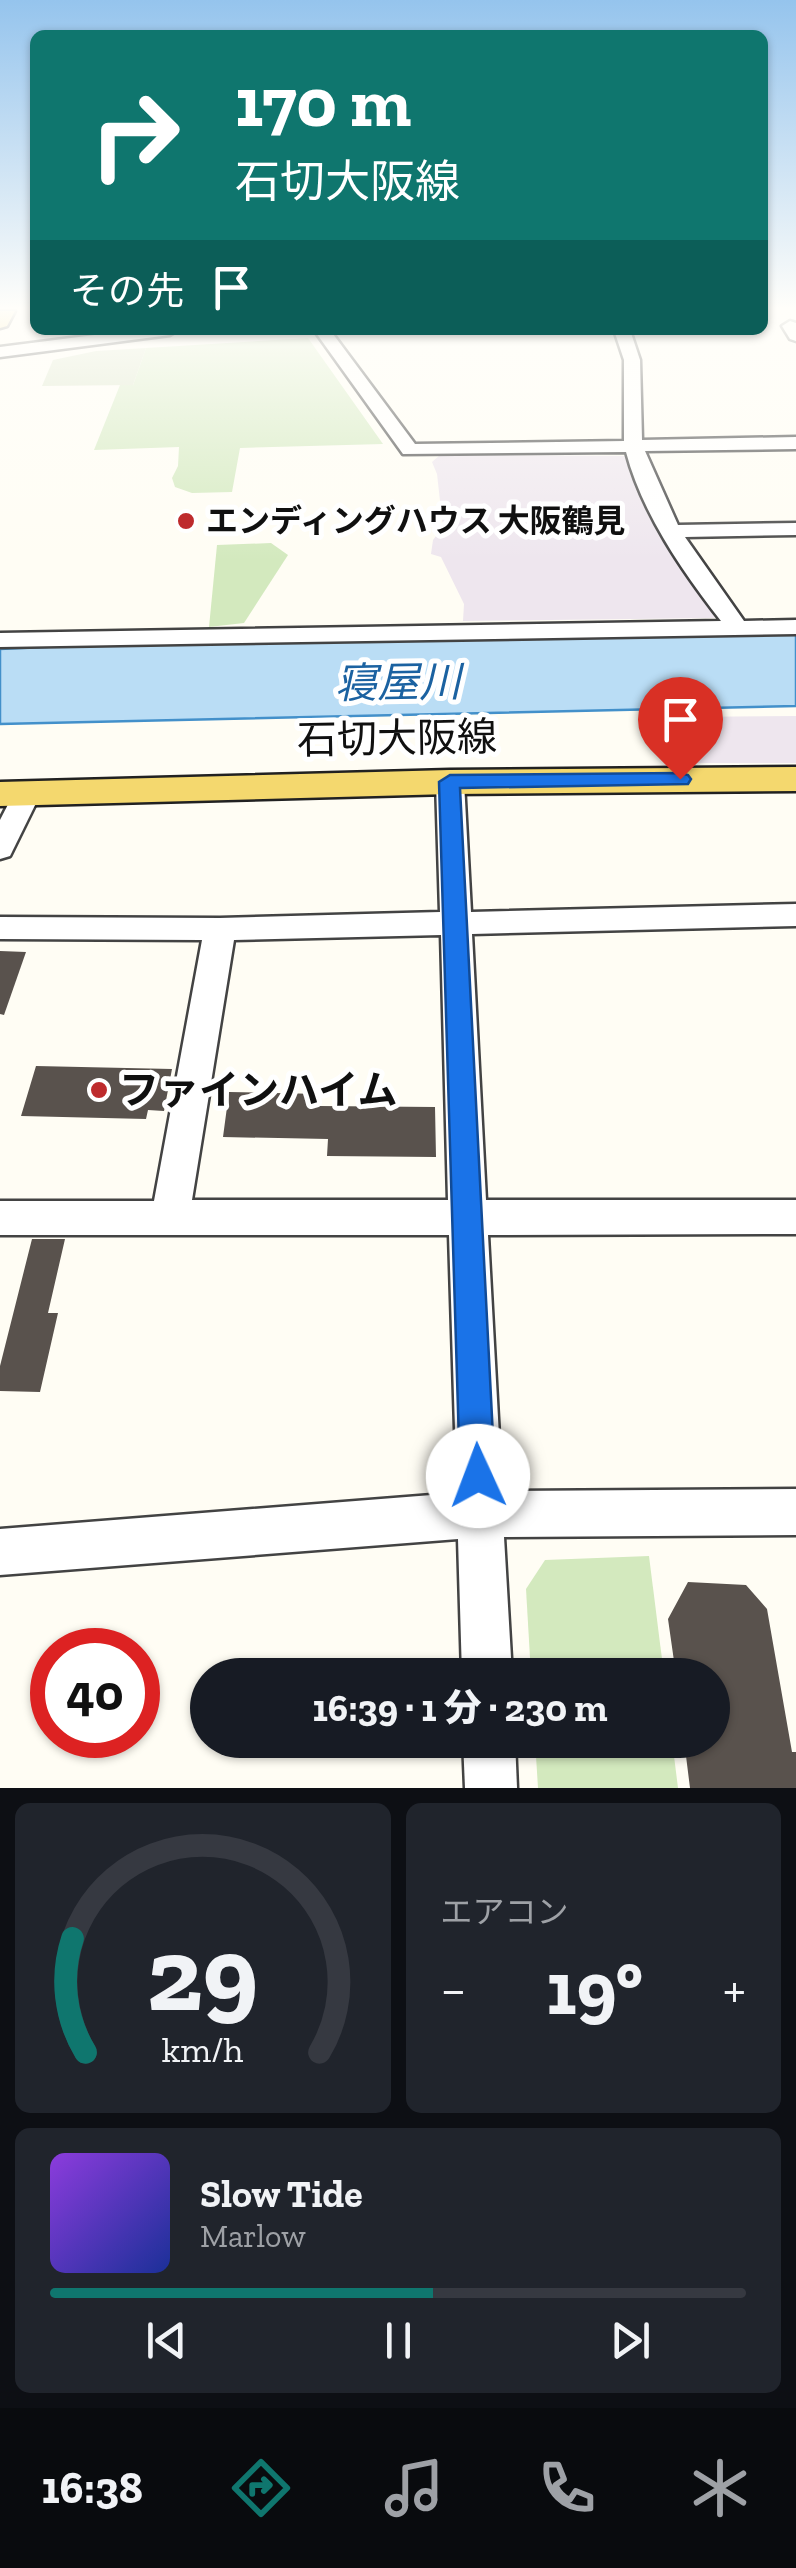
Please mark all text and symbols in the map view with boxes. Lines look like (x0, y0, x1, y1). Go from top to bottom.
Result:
text: 170 m (235, 60, 411, 144)
icon: right (70, 70, 200, 200)
text: 石切大阪線 (235, 155, 460, 209)
icon: arrive (204, 260, 259, 315)
text: その先 (70, 268, 184, 314)
place label: エンディングハウス 大阪鶴見 (206, 502, 626, 540)
marker: エンディングハウス 大阪鶴見 (175, 510, 197, 532)
water label: 寝屋川 (335, 656, 465, 709)
pin (638, 677, 723, 780)
icon: arrive (653, 692, 708, 747)
street label: 石切大阪線 (297, 712, 497, 764)
place label: ファインハイム (119, 1066, 397, 1114)
marker: ファインハイム (88, 1079, 110, 1101)
position arrow (426, 1424, 530, 1528)
speed limit sign: 40 (30, 1628, 160, 1758)
text: 16:39 · 1 分 · 230 m (312, 1685, 608, 1731)
text: エアコン (441, 1893, 569, 1931)
text: 29 (147, 1912, 259, 2037)
text: 19° (546, 1943, 643, 2033)
text: − (441, 1956, 466, 2022)
text: + (723, 1956, 746, 2022)
text: km/h (162, 2028, 244, 2071)
text: Slow Tide (200, 2171, 363, 2217)
text: Marlow (200, 2217, 306, 2255)
icon: previous (139, 2313, 194, 2368)
icon: pause (371, 2313, 426, 2368)
icon: next (603, 2313, 658, 2368)
icon: directions (226, 2453, 296, 2523)
icon: music (379, 2453, 449, 2523)
icon: phone (532, 2453, 602, 2523)
icon: climate (685, 2453, 755, 2523)
text: 16:38 (41, 2461, 143, 2515)

